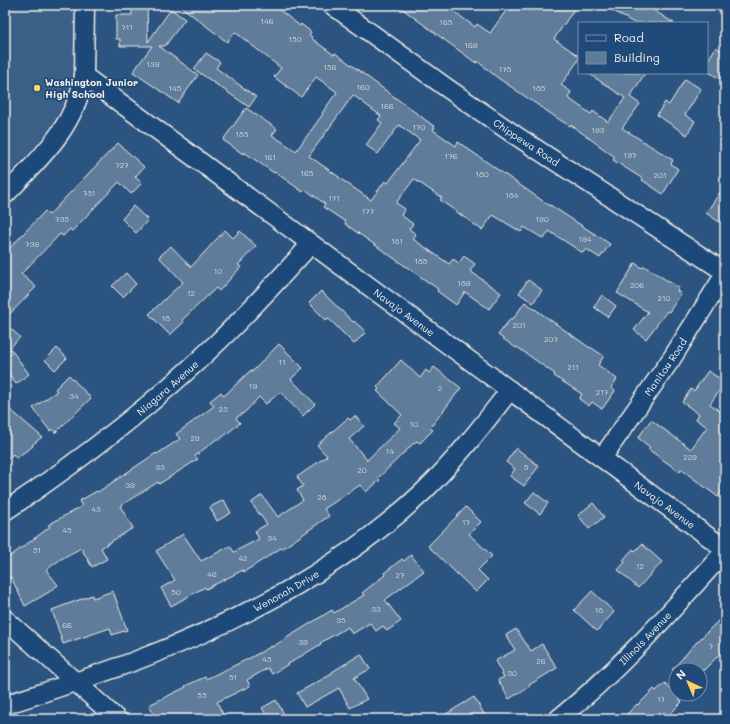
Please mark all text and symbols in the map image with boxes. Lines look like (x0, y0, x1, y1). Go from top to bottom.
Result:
house number: 146 (260, 16, 274, 26)
house number: 165 (439, 17, 453, 27)
house number: 711 (121, 22, 133, 32)
legend (578, 22, 708, 74)
text: Road (614, 29, 644, 45)
house number: 150 (288, 34, 302, 44)
house number: 169 (464, 40, 478, 50)
text: Building (614, 49, 660, 65)
house number: 139 (147, 59, 160, 69)
house number: 156 (323, 62, 337, 72)
house number: 175 (499, 64, 512, 74)
place label: Washington Junior High School (45, 75, 138, 101)
house number: 160 (356, 82, 370, 92)
marker: Washington Junior High School (32, 83, 42, 93)
house number: 145 (169, 83, 182, 93)
house number: 185 (532, 83, 546, 93)
house number: 166 (380, 101, 394, 111)
street label: Chippewa Road (491, 115, 562, 169)
house number: 170 (413, 122, 426, 132)
house number: 193 (592, 125, 605, 135)
house number: 155 (236, 129, 249, 139)
house number: 197 (624, 150, 637, 160)
house number: 176 (445, 151, 458, 161)
house number: 161 (264, 152, 276, 162)
house number: 727 (115, 160, 129, 170)
house number: 165 (300, 168, 314, 178)
house number: 180 (475, 169, 489, 179)
house number: 201 (654, 170, 666, 180)
house number: 731 (83, 188, 95, 198)
house number: 184 (505, 190, 519, 200)
house number: 171 (328, 193, 340, 203)
house number: 177 (362, 206, 375, 216)
house number: 735 (55, 214, 69, 224)
house number: 190 (535, 214, 549, 224)
house number: 194 (579, 234, 592, 244)
house number: 181 (391, 236, 403, 246)
house number: 739 (25, 239, 39, 249)
house number: 185 (414, 256, 428, 266)
house number: 10 (214, 266, 222, 276)
house number: 189 (457, 278, 471, 288)
house number: 206 (630, 280, 644, 290)
street label: Navajo Avenue (371, 285, 438, 339)
house number: 12 (187, 288, 195, 298)
house number: 210 (658, 293, 671, 303)
house number: 18 (162, 313, 170, 323)
house number: 201 (513, 320, 525, 330)
house number: 207 (544, 334, 558, 344)
street label: Manitou Road (641, 335, 690, 398)
street label: Niagara Avenue (133, 357, 201, 419)
house number: 11 (278, 357, 286, 367)
house number: 211 (567, 362, 579, 372)
house number: 19 (249, 381, 257, 391)
house number: 2 (438, 383, 442, 393)
house number: 217 (596, 387, 609, 397)
house number: 34 (69, 391, 79, 401)
house number: 23 (218, 404, 228, 414)
house number: 10 (410, 419, 418, 429)
house number: 29 (190, 433, 200, 443)
house number: 14 (386, 446, 394, 456)
house number: 229 (683, 452, 697, 462)
house number: 33 (155, 462, 165, 472)
house number: 5 (524, 462, 529, 472)
house number: 20 (357, 465, 367, 475)
street label: Navajo Avenue (632, 478, 698, 532)
house number: 39 (125, 480, 135, 490)
house number: 28 (317, 492, 327, 502)
house number: 43 (91, 504, 101, 514)
house number: 17 (462, 517, 471, 527)
house number: 45 (62, 525, 72, 535)
house number: 34 (267, 533, 277, 543)
house number: 51 (33, 545, 41, 555)
house number: 42 (238, 553, 248, 563)
house number: 12 (636, 561, 644, 571)
street label: Wenonah Drive (251, 566, 322, 615)
house number: 46 (207, 569, 217, 579)
house number: 27 (396, 570, 405, 580)
house number: 50 (171, 587, 181, 597)
house number: 33 (371, 604, 381, 614)
house number: 18 (595, 605, 603, 615)
street label: Illinois Avenue (616, 608, 674, 668)
house number: 35 (336, 615, 346, 625)
house number: 66 (62, 620, 72, 630)
house number: 39 (298, 637, 308, 647)
house number: 7 (709, 641, 714, 651)
house number: 45 (262, 654, 272, 664)
house number: 26 (536, 656, 546, 666)
north arrow (668, 662, 708, 702)
text: N (672, 666, 689, 683)
house number: 30 (507, 668, 517, 678)
house number: 51 (229, 672, 237, 682)
house number: 55 (197, 690, 207, 700)
house number: 17 (657, 694, 666, 704)

